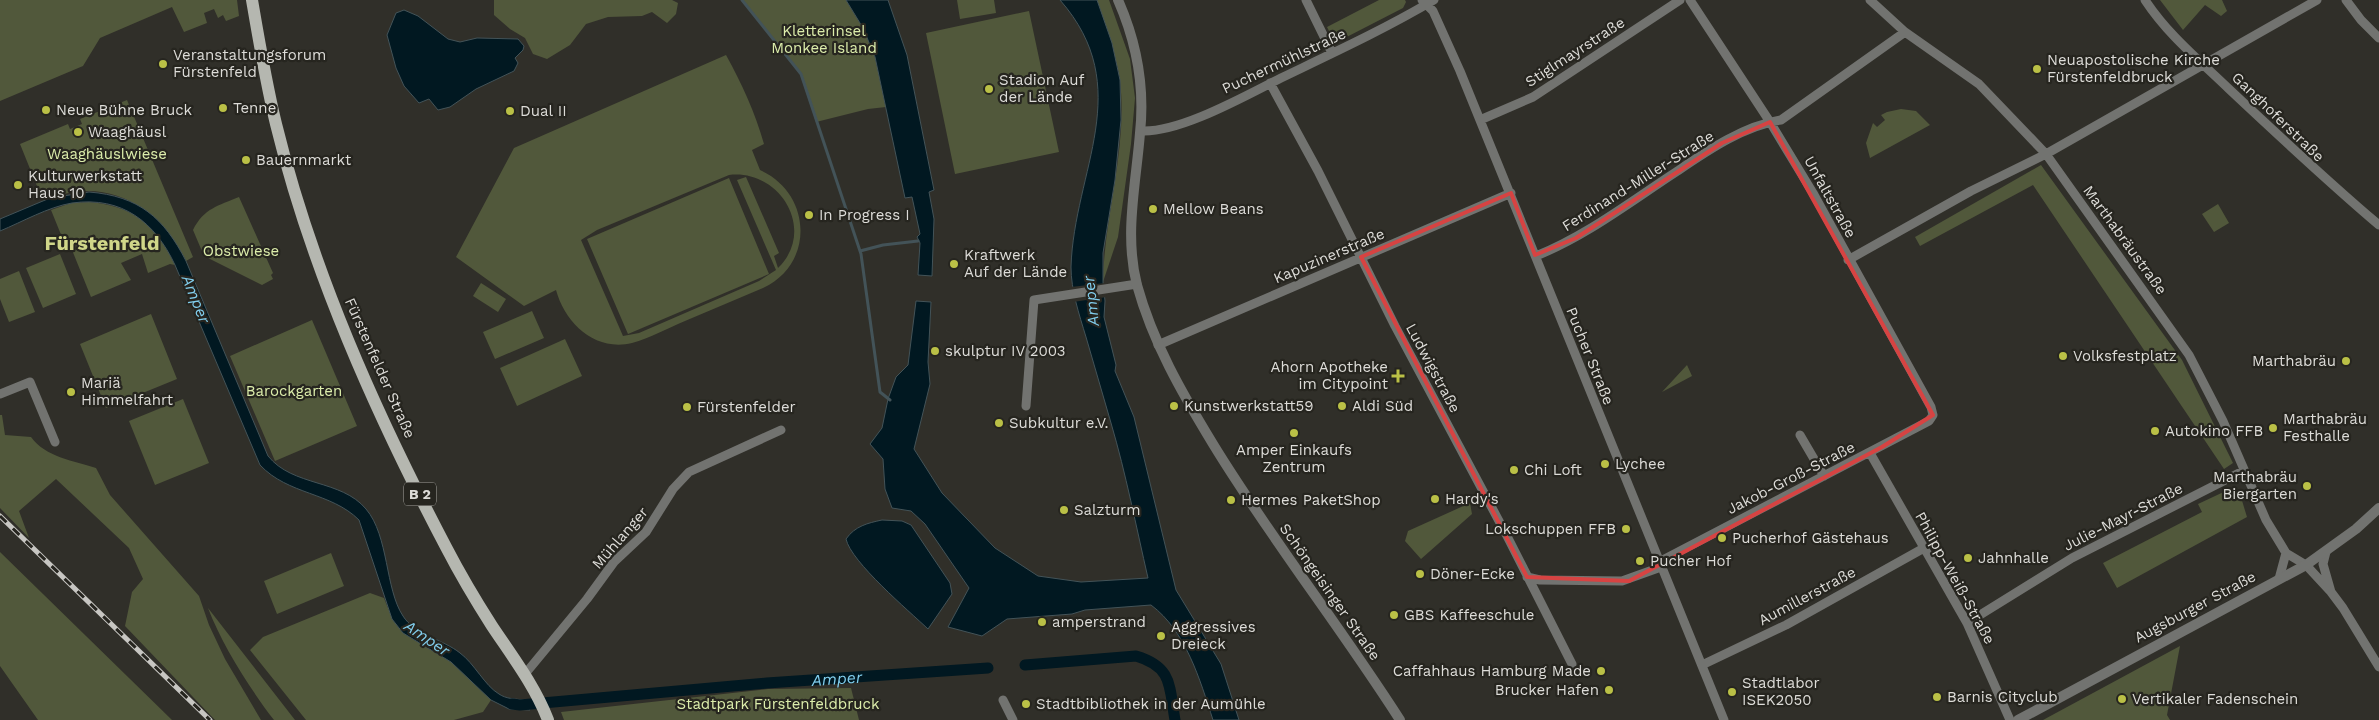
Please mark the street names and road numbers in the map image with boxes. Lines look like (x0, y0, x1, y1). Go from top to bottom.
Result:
street label: Stiglmayrstraße (1522, 13, 1628, 91)
street label: Puchermühlstraße (1219, 24, 1349, 98)
street label: Ganghoferstraße (2228, 68, 2328, 166)
street label: Ferdinand-Miller-Straße (1559, 127, 1717, 235)
street label: Unfaltstraße (1800, 153, 1860, 241)
street label: Marthabräustraße (2079, 182, 2171, 298)
street label: Kapuzinerstraße (1271, 224, 1387, 288)
street label: Fürstenfelder Straße (341, 295, 419, 441)
street label: Pucher Straße (1562, 304, 1618, 408)
street label: Ludwigstraße (1402, 320, 1464, 416)
street label: Jakob-Groß-Straße (1724, 438, 1858, 518)
street label: Julie-Mayr-Straße (2060, 479, 2186, 555)
road number: B 2 (404, 482, 436, 506)
street label: Mühlanger (588, 503, 652, 573)
street label: Philipp-Weiß-Straße (1911, 509, 1999, 647)
street label: Schöngeisinger Straße (1276, 520, 1384, 664)
street label: Aumillerstraße (1755, 563, 1859, 629)
street label: Augsburger Straße (2131, 567, 2259, 647)

